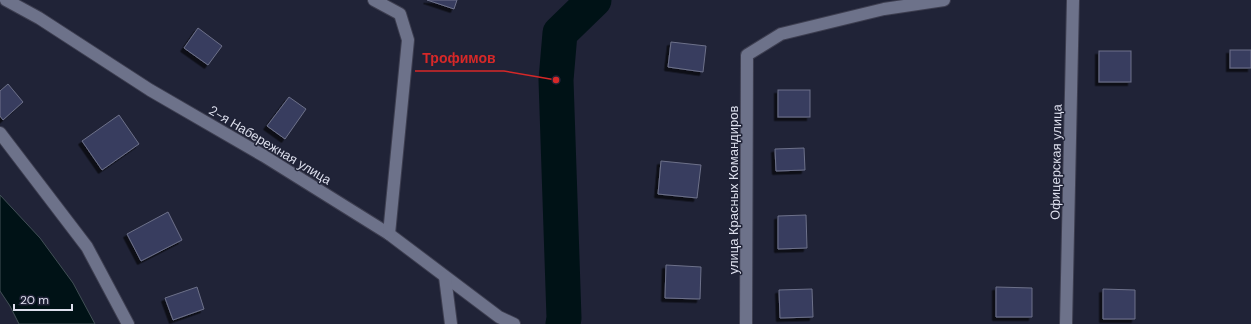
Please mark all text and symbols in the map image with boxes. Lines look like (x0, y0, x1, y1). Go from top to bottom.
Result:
callout: Трофимов (415, 45, 504, 71)
text: Трофимов (422, 49, 496, 67)
street label: 2-я Набережная улица (206, 102, 335, 189)
street label: Офицерская улица (1046, 103, 1066, 220)
street label: улица Красных Командиров (725, 106, 742, 274)
scale bar (14, 286, 72, 312)
text: 20 m (20, 292, 49, 308)

